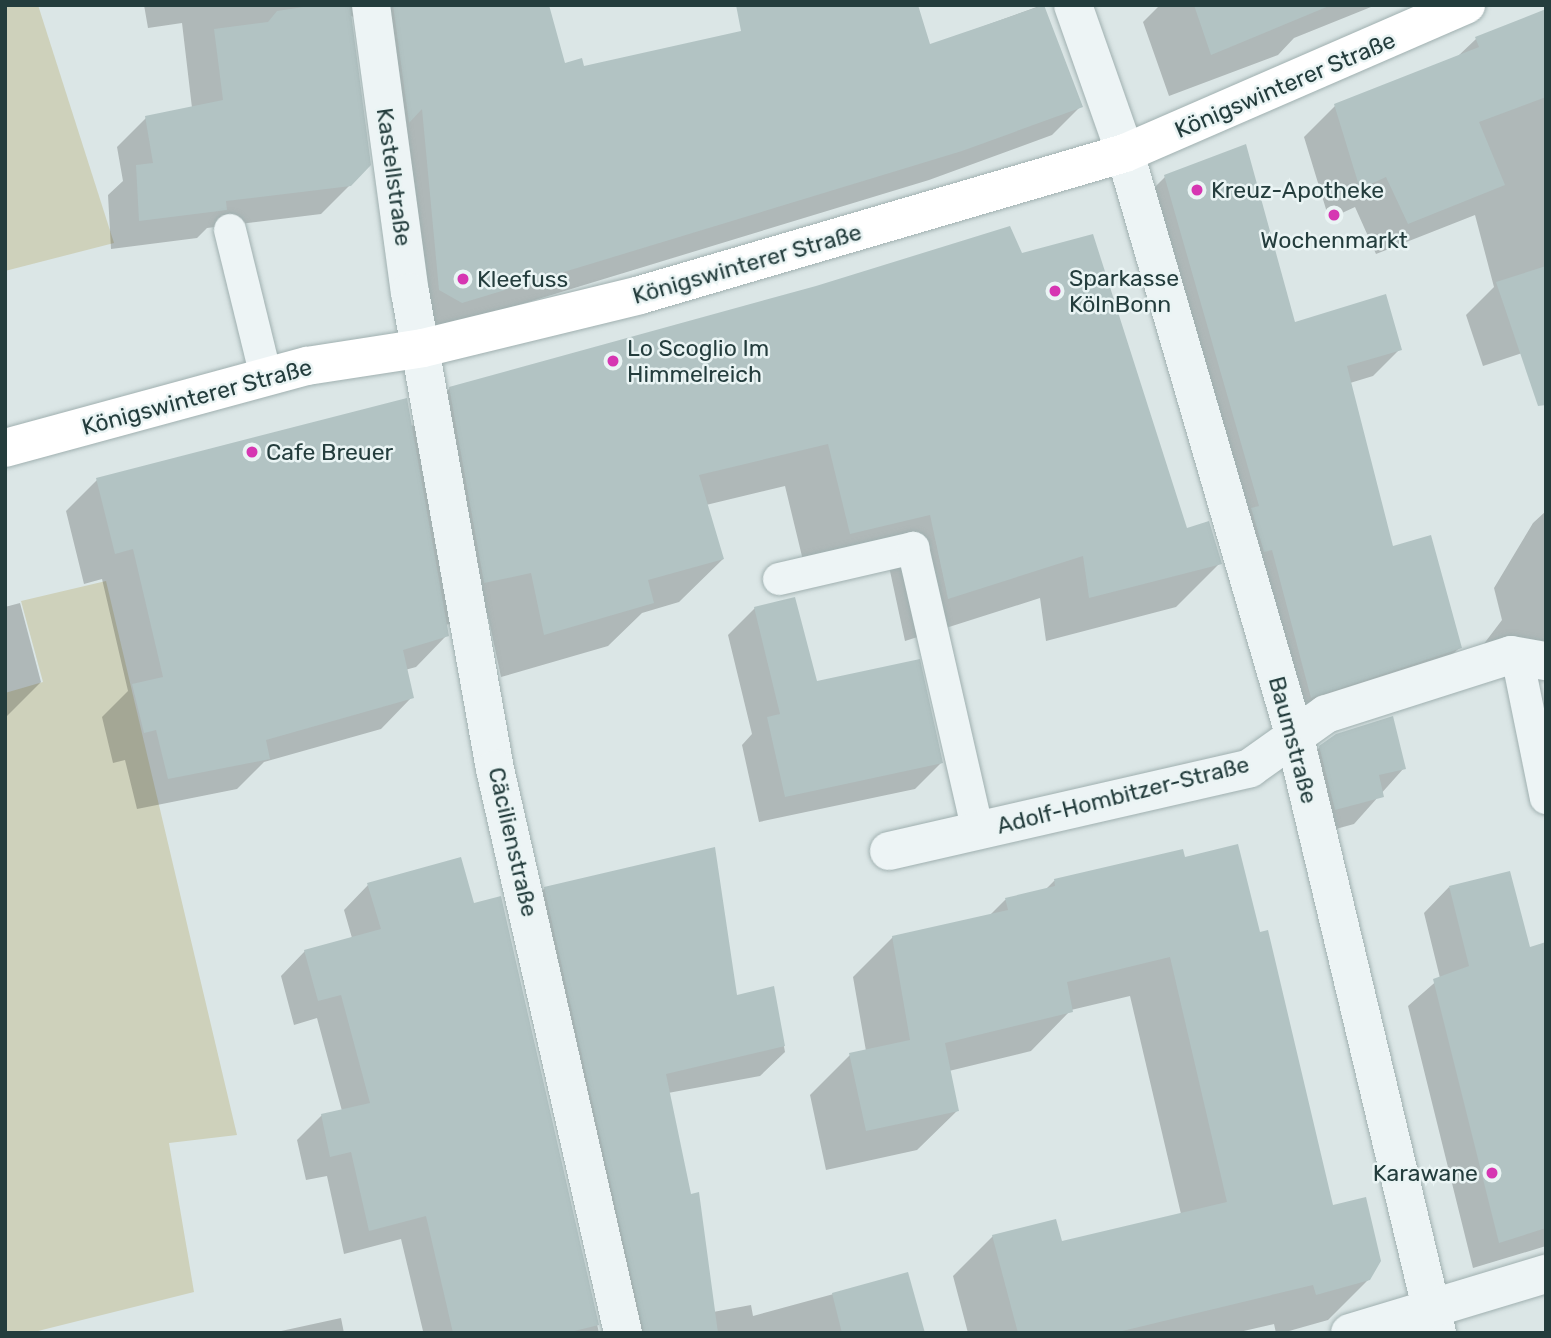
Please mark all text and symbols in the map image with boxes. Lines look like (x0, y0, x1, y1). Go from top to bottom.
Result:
street label: Königswinterer Straße (1170, 26, 1400, 144)
street label: Kastellstraße (371, 106, 417, 248)
place label: Kreuz-Apotheke (1211, 176, 1384, 204)
marker: Kreuz-Apotheke (1189, 182, 1205, 198)
marker: Wochenmarkt (1326, 207, 1342, 223)
street label: Königswinterer Straße (629, 218, 865, 310)
place label: Wochenmarkt (1260, 226, 1408, 254)
place label: Sparkasse KölnBonn (1069, 264, 1179, 318)
place label: Kleefuss (477, 265, 568, 293)
marker: Kleefuss (455, 271, 471, 287)
marker: Sparkasse KölnBonn (1047, 283, 1063, 299)
place label: Lo Scoglio Im Himmelreich (627, 334, 769, 388)
street label: Königswinterer Straße (79, 353, 315, 441)
marker: Lo Scoglio Im Himmelreich (605, 353, 621, 369)
place label: Cafe Breuer (266, 438, 393, 466)
marker: Cafe Breuer (244, 444, 260, 460)
street label: Baumstraße (1263, 673, 1323, 807)
street label: Adolf-Hombitzer-Straße (994, 750, 1252, 840)
street label: Cäcilienstraße (482, 765, 544, 919)
place label: Karawane (1373, 1159, 1478, 1187)
marker: Karawane (1484, 1165, 1500, 1181)

